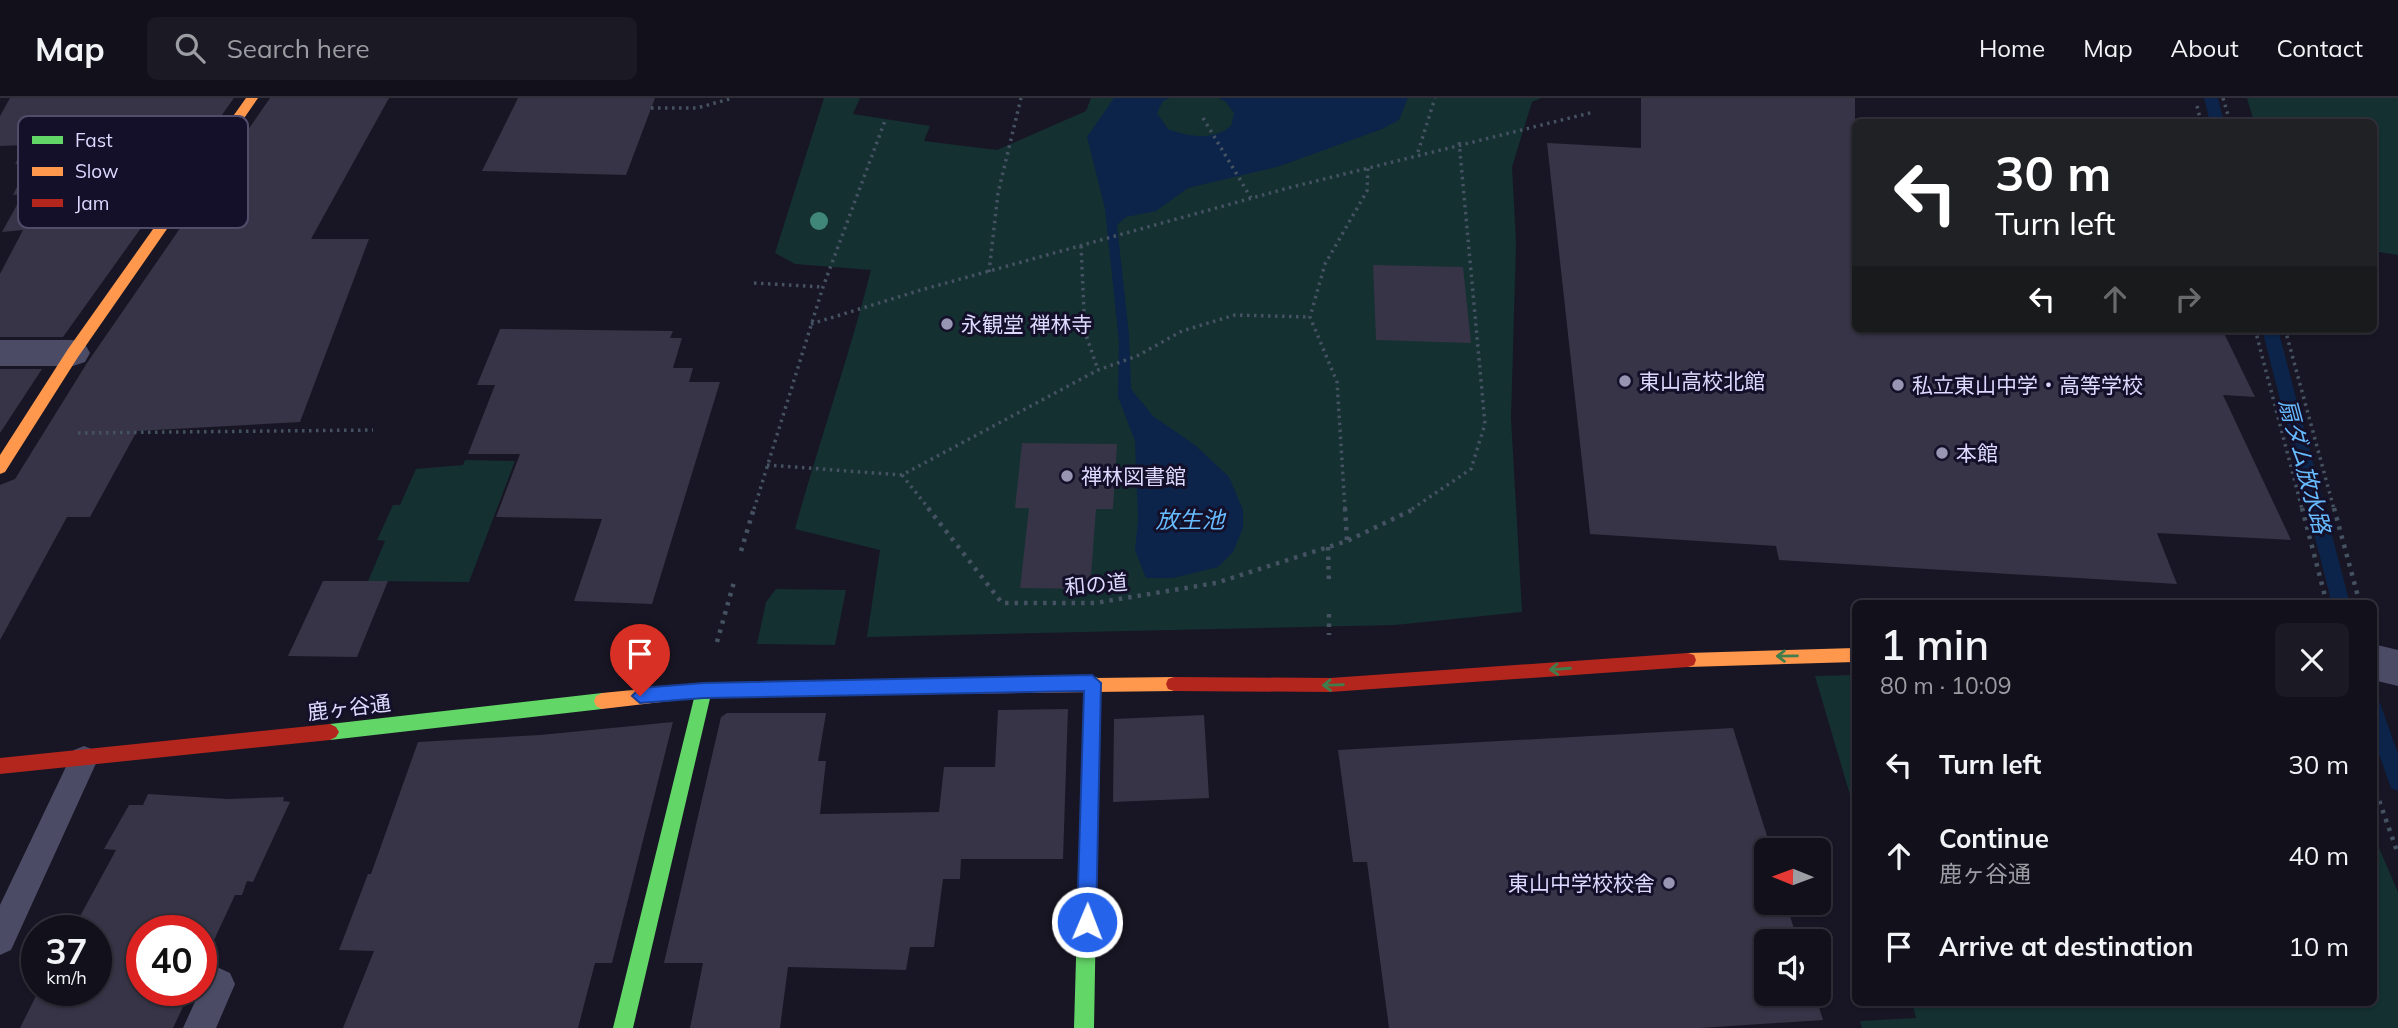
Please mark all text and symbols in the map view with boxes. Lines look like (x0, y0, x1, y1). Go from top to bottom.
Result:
search box (147, 17, 637, 80)
text: Map (35, 28, 105, 69)
icon: search (171, 29, 209, 67)
text: Search here (227, 32, 370, 65)
text: Home (1979, 33, 2045, 63)
text: Map (2083, 33, 2133, 63)
text: About (2171, 33, 2239, 63)
text: Contact (2277, 33, 2363, 63)
legend (18, 116, 248, 228)
text: Fast (75, 128, 113, 152)
text: 30 m (1995, 142, 2111, 203)
icon: left (1880, 147, 1971, 238)
text: Slow (75, 159, 119, 183)
text: Jam (75, 191, 109, 215)
text: Turn left (1995, 203, 2115, 243)
icon: left (2023, 280, 2061, 318)
icon: ahead (2096, 280, 2134, 318)
icon: right (2169, 280, 2207, 318)
place label: 永観堂 禅林寺 (961, 311, 1092, 337)
marker: 永観堂 禅林寺 (939, 316, 955, 332)
place label: 東山高校北館 (1639, 368, 1765, 394)
place label: 私立東山中学・高等学校 (1912, 372, 2143, 398)
marker: 東山高校北館 (1617, 373, 1633, 389)
marker: 私立東山中学・高等学校 (1890, 377, 1906, 393)
water label: 扇ダム放水路 (2273, 396, 2337, 538)
place label: 本館 (1956, 440, 1998, 466)
marker: 本館 (1934, 445, 1950, 461)
place label: 禅林図書館 (1081, 463, 1186, 489)
marker: 禅林図書館 (1059, 468, 1075, 484)
water label: 放生池 (1156, 505, 1227, 534)
street label: 和の道 (1063, 568, 1129, 600)
text: 1 min (1880, 618, 1989, 671)
button: close (2275, 623, 2349, 697)
pin (610, 624, 670, 696)
icon: arrive (621, 635, 659, 673)
one-way arrow (1776, 649, 1799, 663)
one-way arrow (1549, 663, 1571, 676)
text: 80 m · 10:09 (1880, 671, 2012, 700)
one-way arrow (1322, 678, 1345, 691)
street label: 鹿ヶ谷通 (306, 689, 392, 725)
icon: left (1880, 746, 1918, 784)
text: Turn left (1939, 748, 2041, 781)
text: 30 m (2288, 748, 2349, 781)
text: Continue (1939, 822, 2049, 855)
icon: ahead (1880, 837, 1918, 875)
north arrow (1754, 838, 1830, 915)
map controls (1754, 838, 1831, 1006)
text: 40 m (2288, 839, 2349, 872)
text: 鹿ヶ谷通 (1939, 859, 2031, 888)
place label: 東山中学校校舎 (1508, 870, 1655, 896)
marker: 東山中学校校舎 (1661, 875, 1677, 891)
position arrow (1050, 885, 1124, 959)
speed limit sign: 40 (126, 915, 217, 1006)
icon: arrive (1880, 928, 1918, 966)
text: 37 (45, 929, 88, 973)
button: sound (1754, 929, 1831, 1006)
text: Arrive at destination (1939, 930, 2194, 963)
text: 10 m (2288, 930, 2349, 963)
text: km/h (46, 966, 87, 989)

